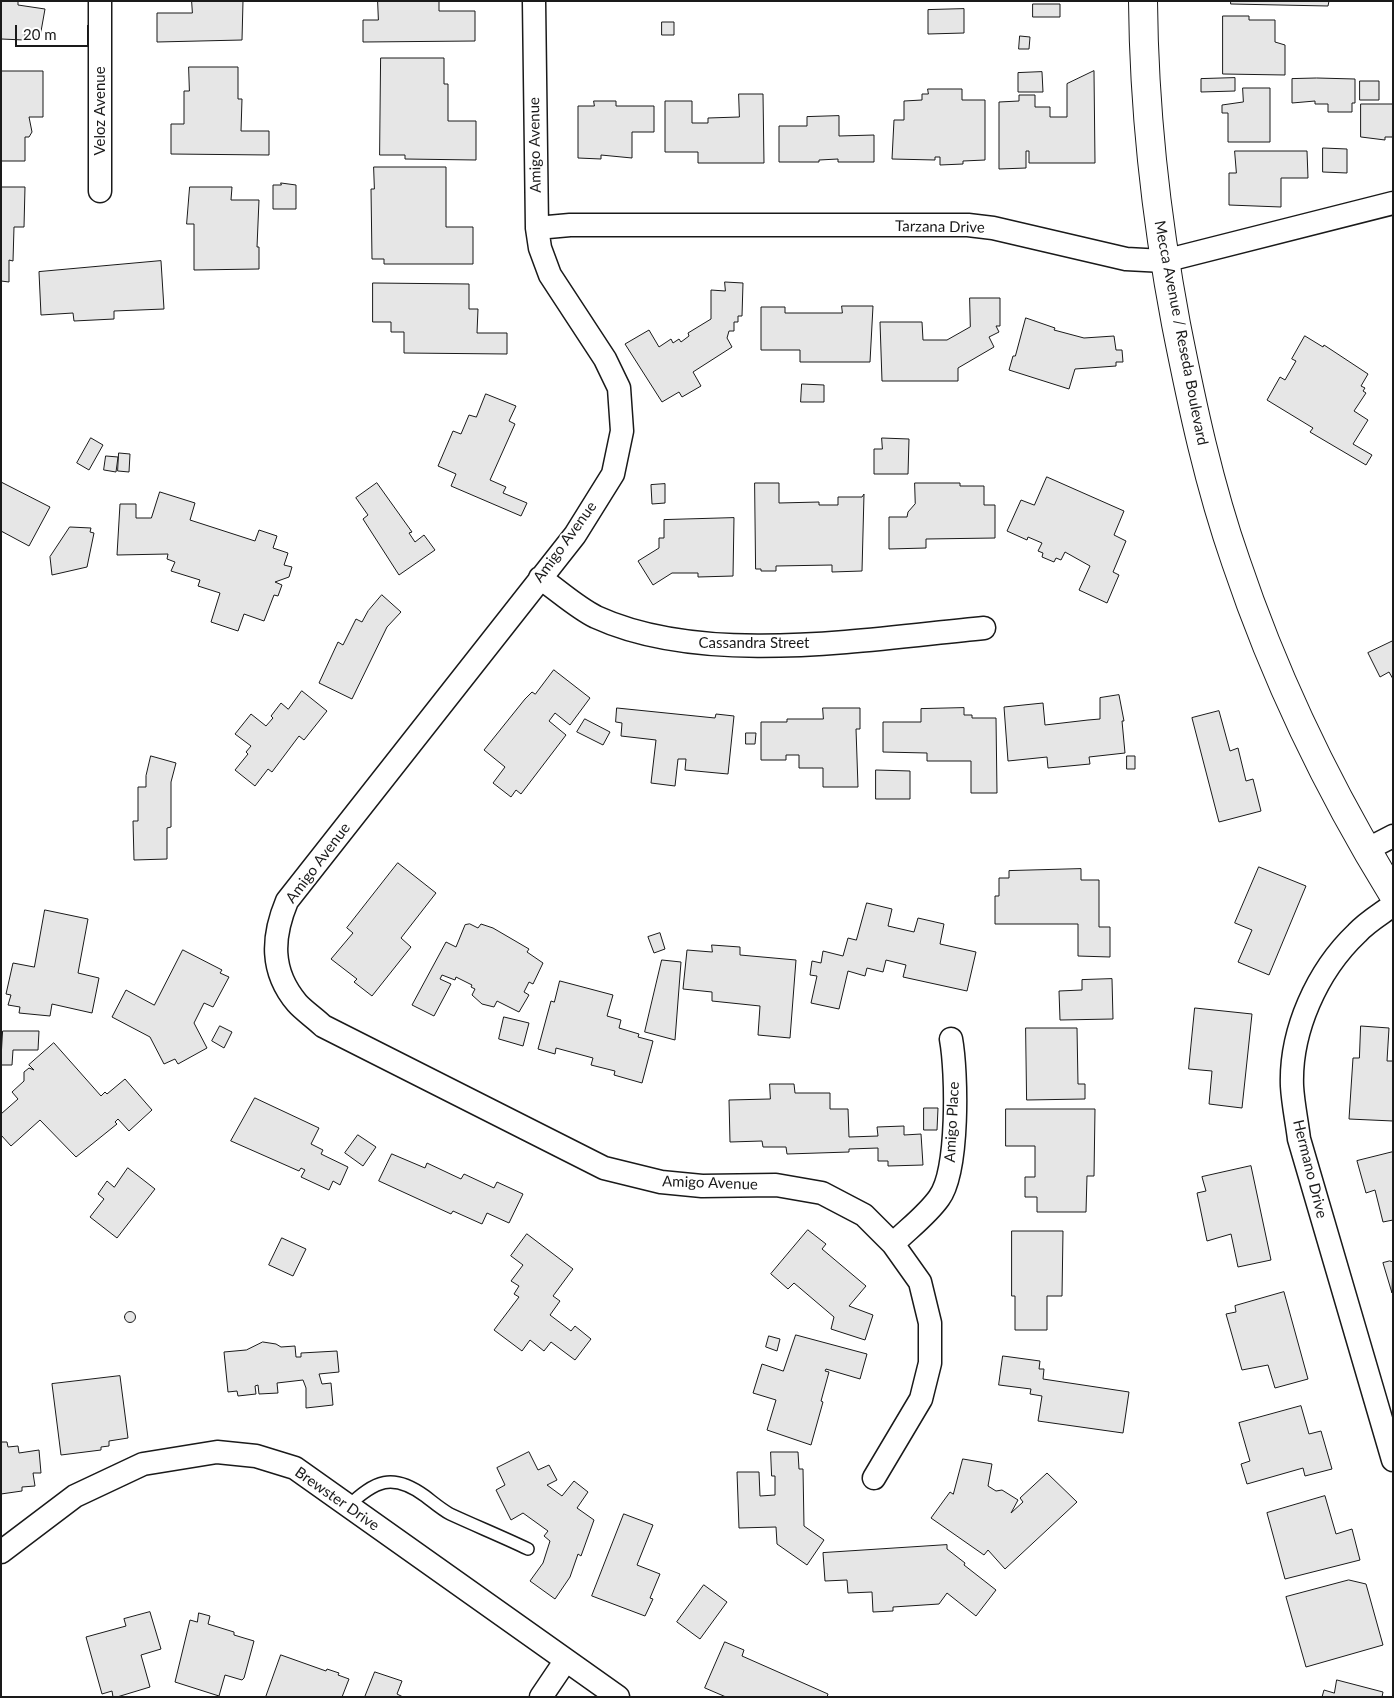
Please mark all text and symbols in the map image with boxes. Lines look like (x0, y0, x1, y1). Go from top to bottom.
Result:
scale bar (18, 15, 91, 47)
text: 20 m (23, 25, 57, 43)
street label: Veloz Avenue (91, 66, 109, 156)
street label: Amigo Avenue (525, 97, 545, 193)
street label: Tarzana Drive (895, 217, 985, 237)
street label: Mecca Avenue / Reseda Boulevard (1150, 219, 1212, 447)
street label: Amigo Avenue (530, 498, 600, 586)
street label: Cassandra Street (699, 634, 809, 652)
street label: Amigo Avenue (282, 819, 354, 907)
street label: Amigo Place (941, 1081, 963, 1163)
street label: Hermano Drive (1289, 1118, 1331, 1220)
street label: Amigo Avenue (662, 1172, 758, 1194)
street label: Brewster Drive (291, 1463, 383, 1535)

